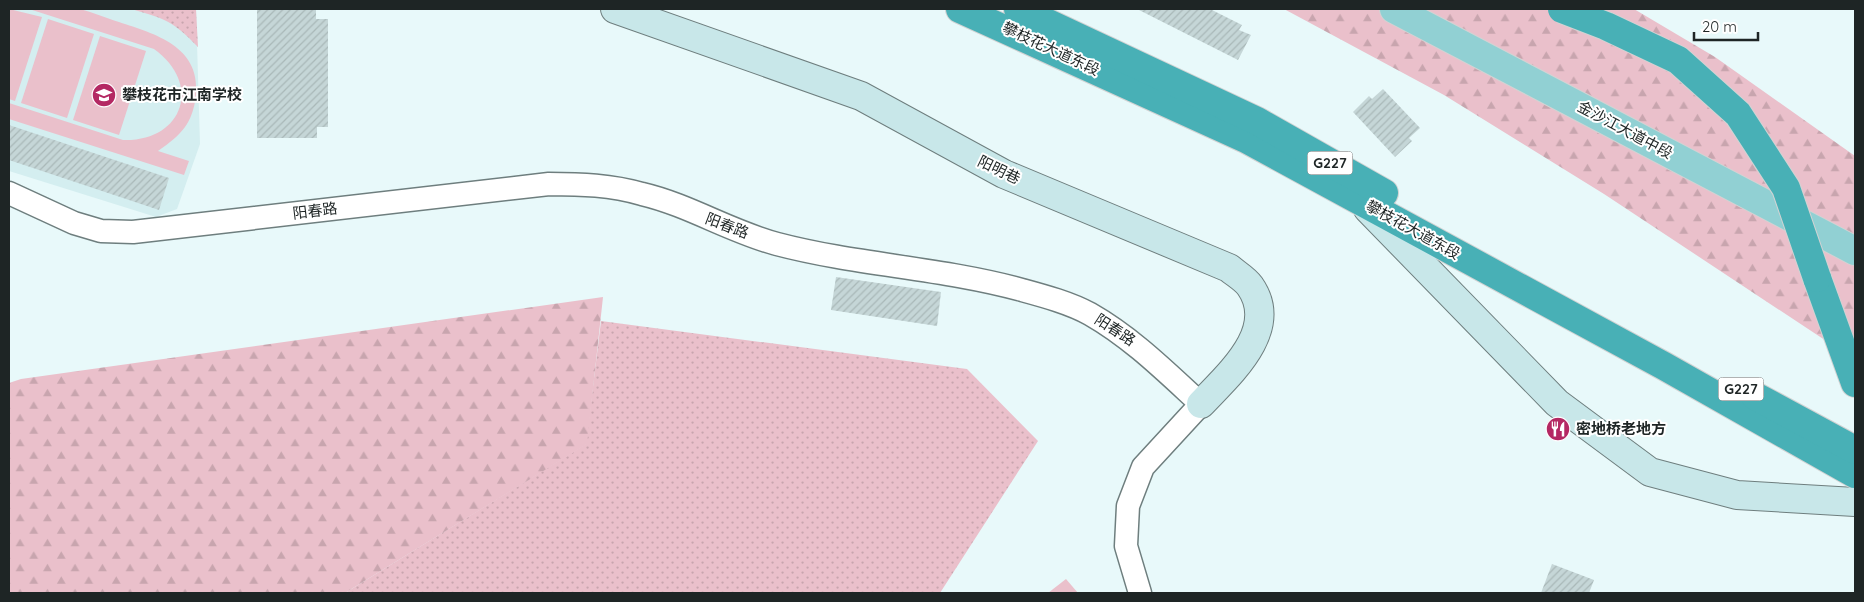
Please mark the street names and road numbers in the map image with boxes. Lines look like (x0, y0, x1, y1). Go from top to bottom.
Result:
street label: 攀枝花大道东段 (1000, 18, 1103, 79)
street label: 金沙江大道中段 (1574, 97, 1676, 163)
street label: 阳明巷 (975, 151, 1024, 188)
road number: G227 (1308, 152, 1352, 174)
street label: 攀枝花大道东段 (1363, 196, 1464, 263)
street label: 阳春路 (291, 198, 338, 223)
street label: 阳春路 (703, 209, 752, 242)
street label: 阳春路 (1091, 309, 1139, 350)
road number: G227 (1718, 378, 1764, 400)

